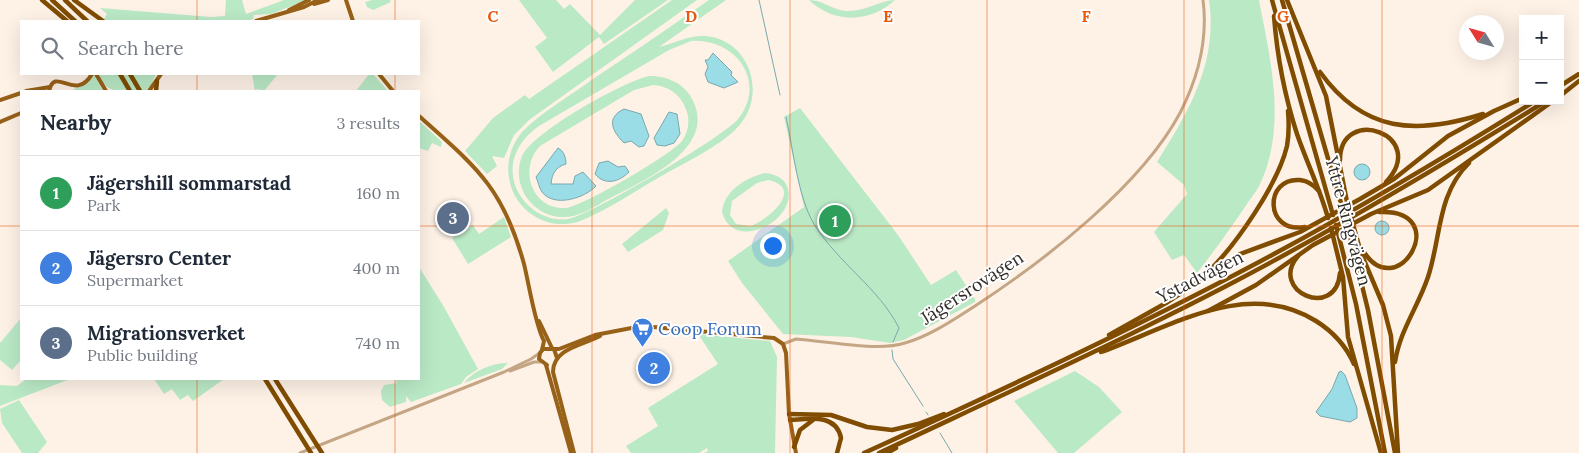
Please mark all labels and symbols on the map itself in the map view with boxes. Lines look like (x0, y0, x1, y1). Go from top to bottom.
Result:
text: C (487, 6, 499, 26)
text: D (685, 6, 697, 26)
text: E (883, 6, 893, 26)
text: F (1081, 6, 1091, 26)
text: G (1277, 6, 1289, 26)
north arrow (1459, 15, 1504, 60)
street label: Yttre Ringvägen (1320, 153, 1377, 288)
pin: 3 (437, 199, 469, 237)
pin: 1 (819, 202, 851, 240)
your location (760, 233, 786, 259)
street label: Ystadvägen (1152, 245, 1247, 309)
street label: Jägersrovägen (915, 246, 1028, 330)
supermarket icon: Coop Forum (630, 317, 654, 348)
place label: Coop Forum (658, 317, 762, 340)
pin: 2 (638, 349, 670, 387)

